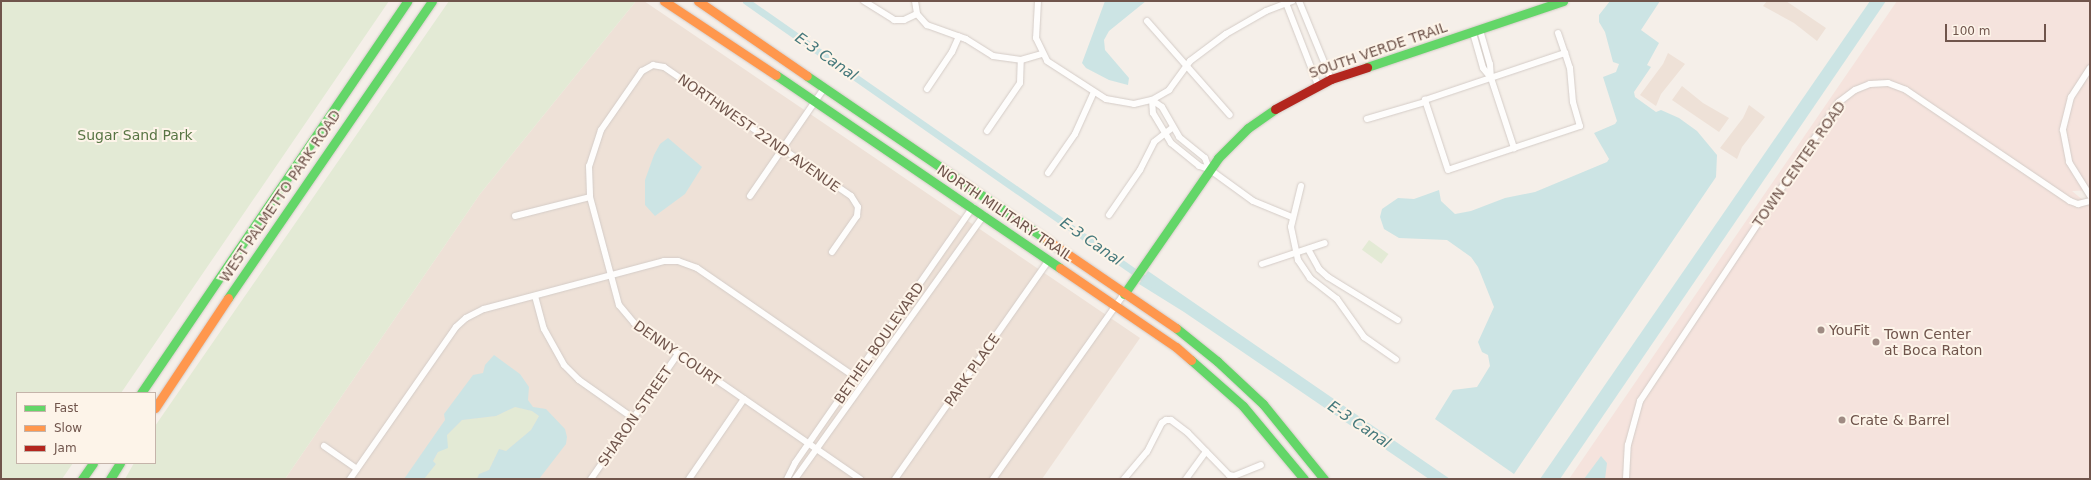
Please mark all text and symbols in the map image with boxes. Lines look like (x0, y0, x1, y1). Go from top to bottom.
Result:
scale bar (1947, 16, 2048, 42)
street label: SOUTH VERDE TRAIL (1307, 18, 1449, 82)
text: 100 m (1952, 24, 1990, 38)
water label: E-3 Canal (791, 29, 861, 85)
street label: NORTHWEST 22ND AVENUE (675, 70, 843, 196)
street label: TOWN CENTER ROAD (1749, 98, 1849, 230)
street label: WEST PALMETTO PARK ROAD (216, 107, 344, 285)
park label: Sugar Sand Park (77, 127, 193, 143)
street label: NORTH MILITARY TRAIL (934, 161, 1076, 265)
water label: E-3 Canal (1056, 214, 1126, 270)
street label: BETHEL BOULEVARD (831, 279, 927, 407)
street label: DENNY COURT (630, 317, 724, 389)
place label: YouFit (1829, 322, 1870, 338)
marker: YouFit (1816, 325, 1826, 335)
place label: Town Center at Boca Raton (1884, 326, 1982, 358)
street label: PARK PLACE (941, 330, 1003, 410)
marker: Town Center at Boca Raton (1871, 337, 1881, 347)
street label: SHARON STREET (594, 363, 676, 469)
legend (16, 392, 156, 464)
water label: E-3 Canal (1324, 397, 1394, 453)
text: Fast (54, 401, 78, 415)
place label: Crate & Barrel (1850, 412, 1950, 428)
marker: Crate & Barrel (1837, 415, 1847, 425)
text: Slow (54, 421, 82, 435)
text: Jam (54, 441, 77, 455)

